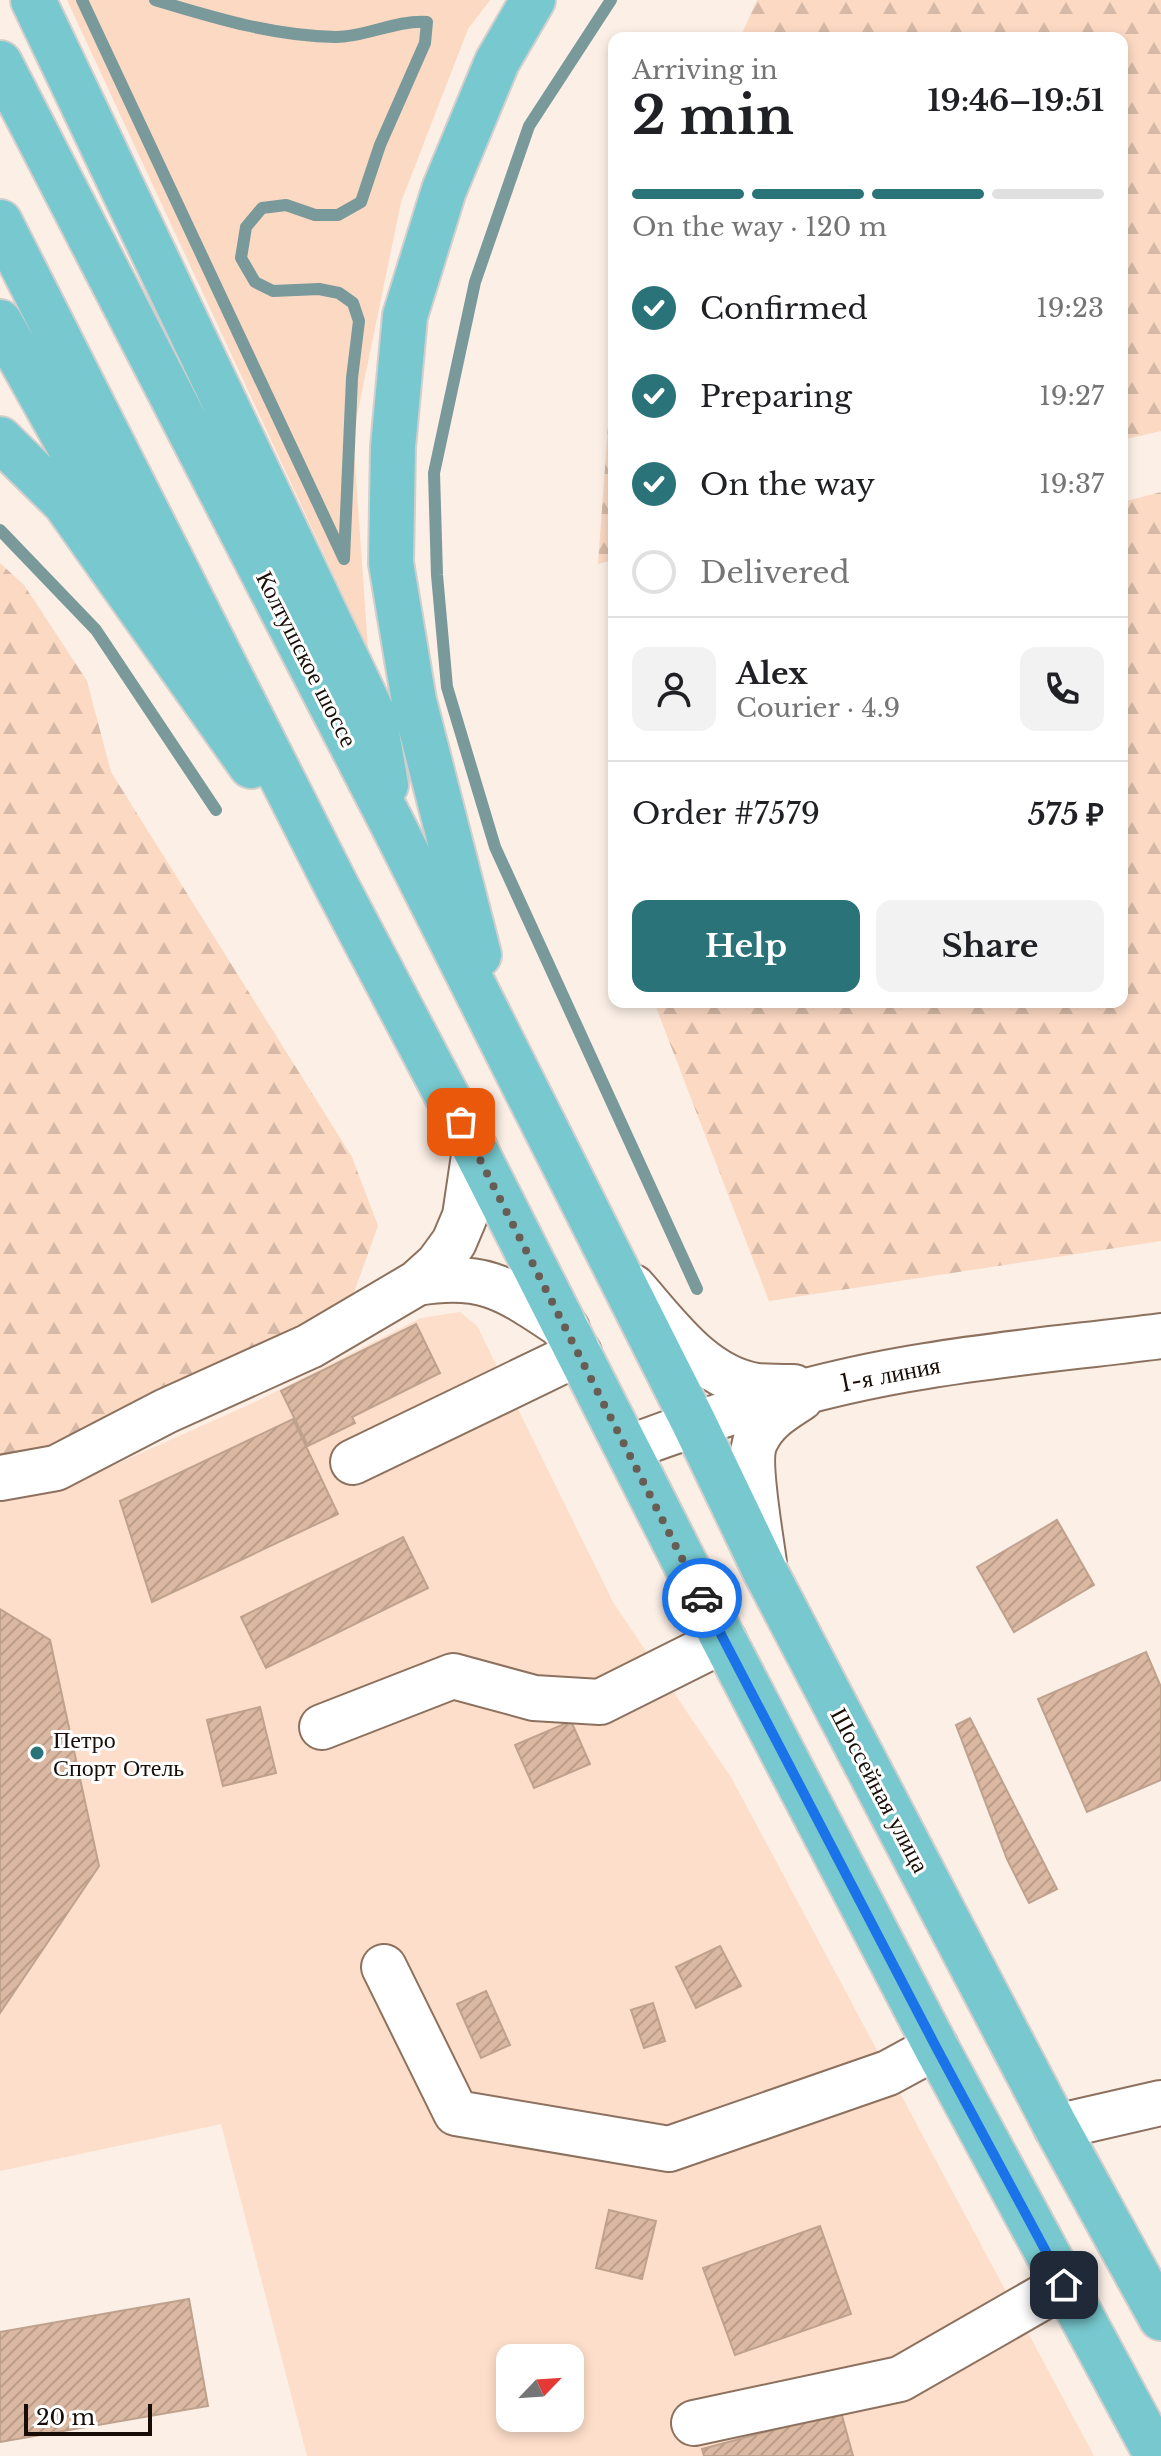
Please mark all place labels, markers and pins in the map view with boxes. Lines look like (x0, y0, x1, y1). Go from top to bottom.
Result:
pin (427, 1088, 495, 1156)
place label: Петро Спорт Отель (53, 1725, 184, 1782)
marker: Петро Спорт Отель (28, 1744, 46, 1762)
pin (1030, 2251, 1098, 2319)

